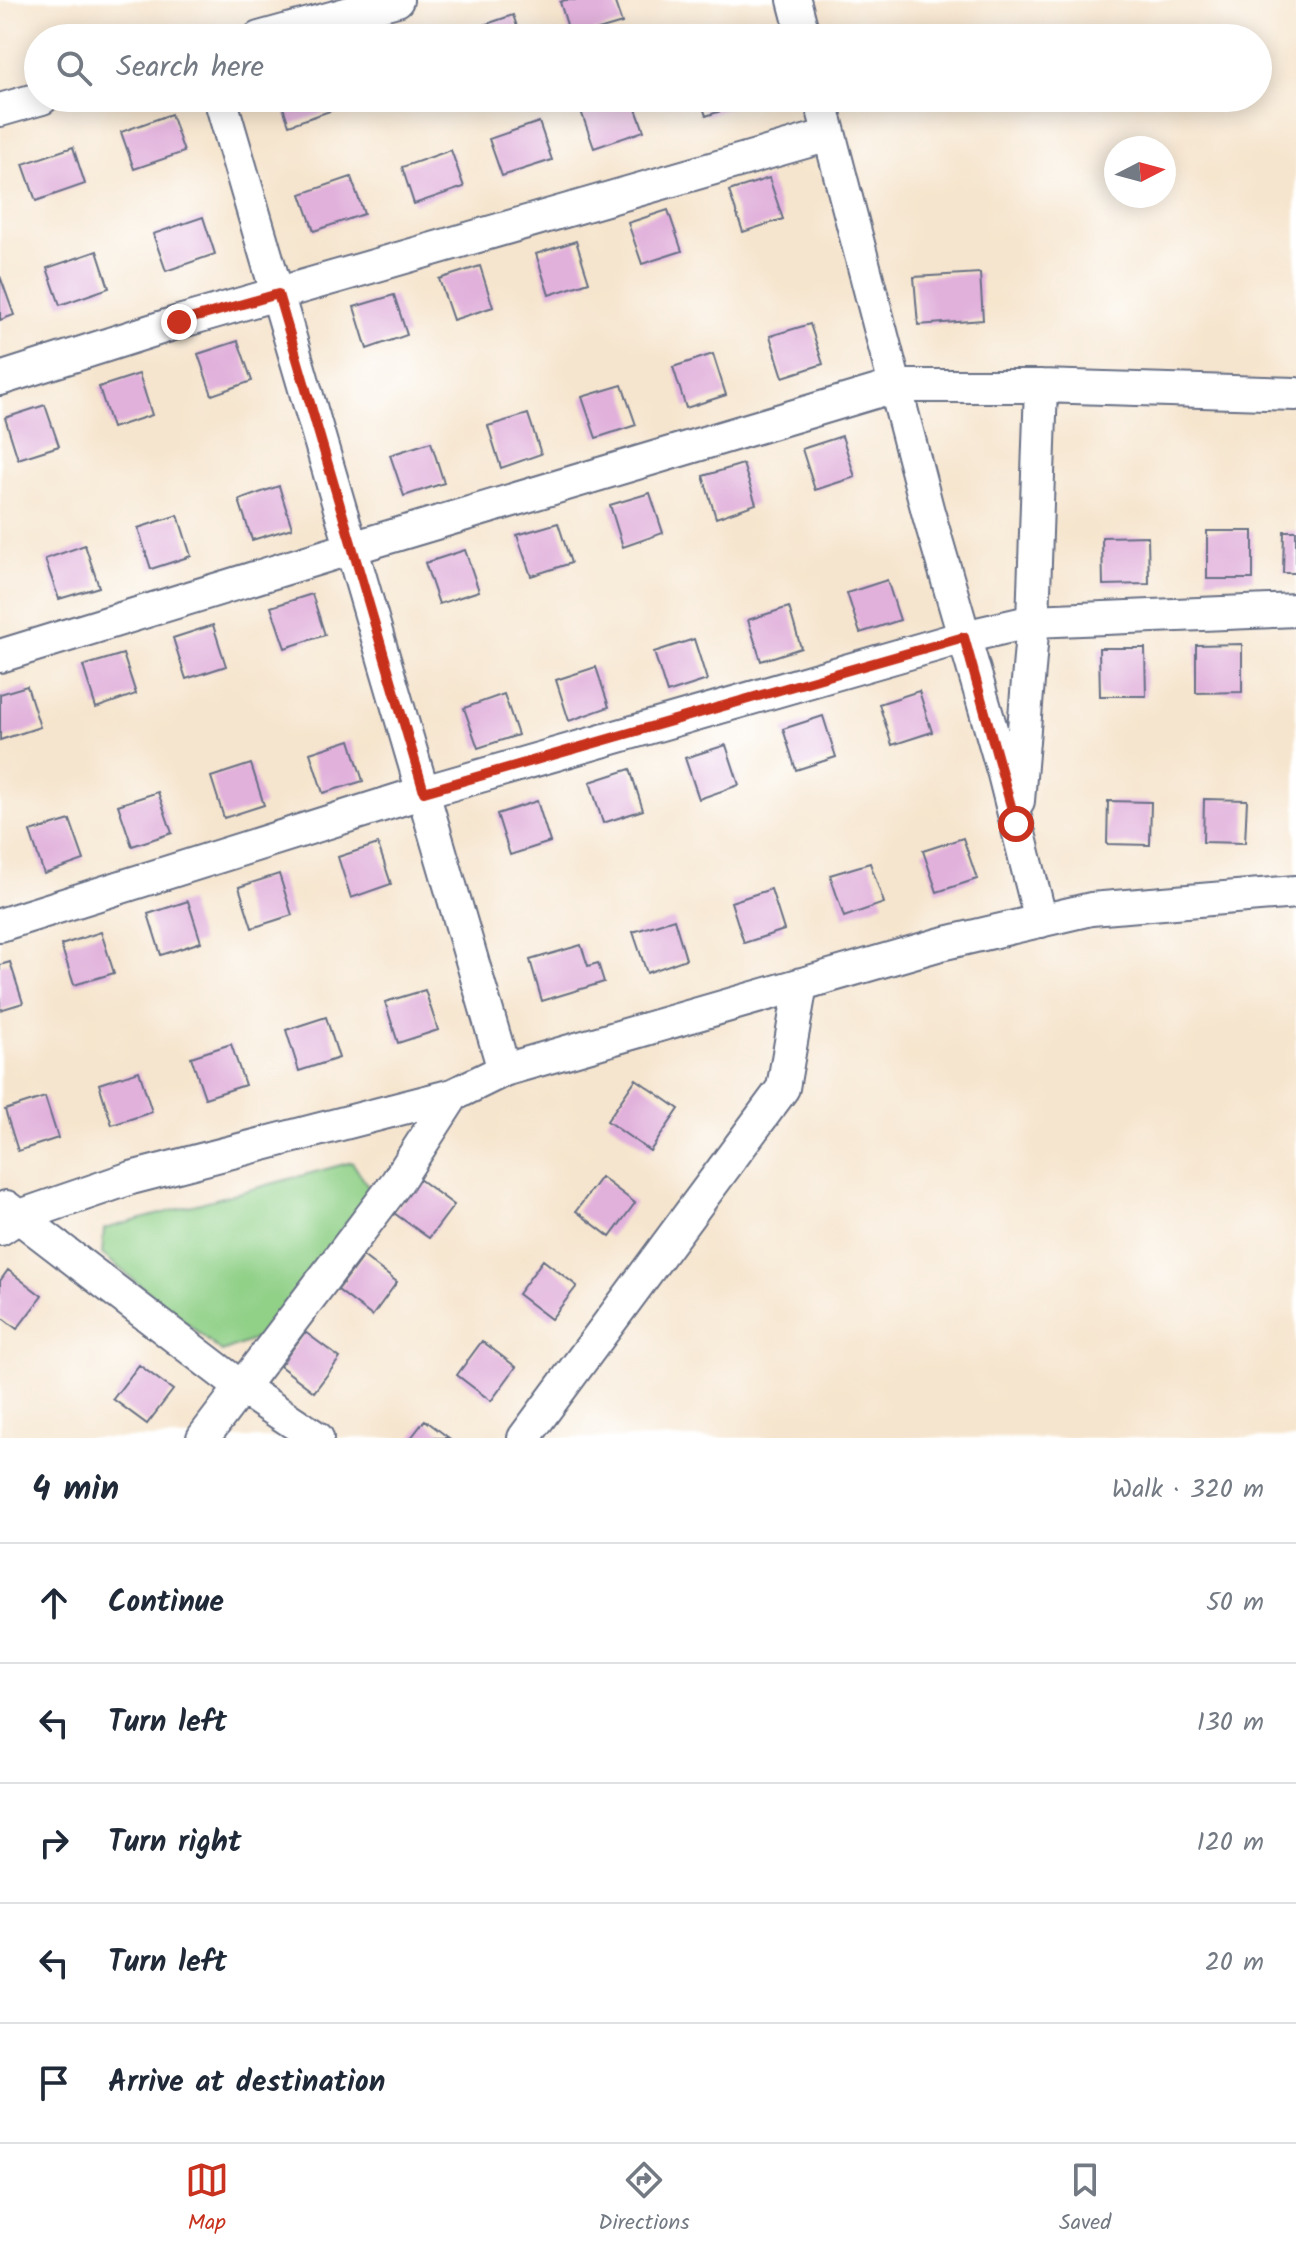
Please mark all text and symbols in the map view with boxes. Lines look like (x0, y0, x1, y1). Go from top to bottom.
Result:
search box (24, 24, 1272, 112)
text: Search here (116, 44, 264, 92)
icon: search (52, 46, 96, 90)
north arrow (1104, 136, 1176, 208)
route end (161, 304, 197, 340)
route start (998, 806, 1034, 842)
text: 4 min (32, 1463, 119, 1517)
text: Walk · 320 m (1112, 1469, 1264, 1511)
text: Continue (108, 1579, 224, 1627)
icon: ahead (32, 1581, 76, 1625)
text: 50 m (1206, 1582, 1264, 1624)
text: Turn left (108, 1699, 227, 1747)
icon: left (32, 1701, 76, 1745)
text: 130 m (1197, 1702, 1264, 1744)
text: Turn right (108, 1819, 241, 1867)
icon: right (32, 1821, 76, 1865)
text: 120 m (1197, 1822, 1264, 1864)
text: Turn left (108, 1939, 227, 1987)
icon: left (32, 1941, 76, 1985)
text: 20 m (1205, 1942, 1264, 1984)
text: Arrive at destination (108, 2059, 385, 2107)
icon: arrive (32, 2061, 76, 2105)
tab: Map (185, 2158, 229, 2241)
tab: Directions (598, 2158, 690, 2241)
tab: Saved (1059, 2158, 1111, 2241)

